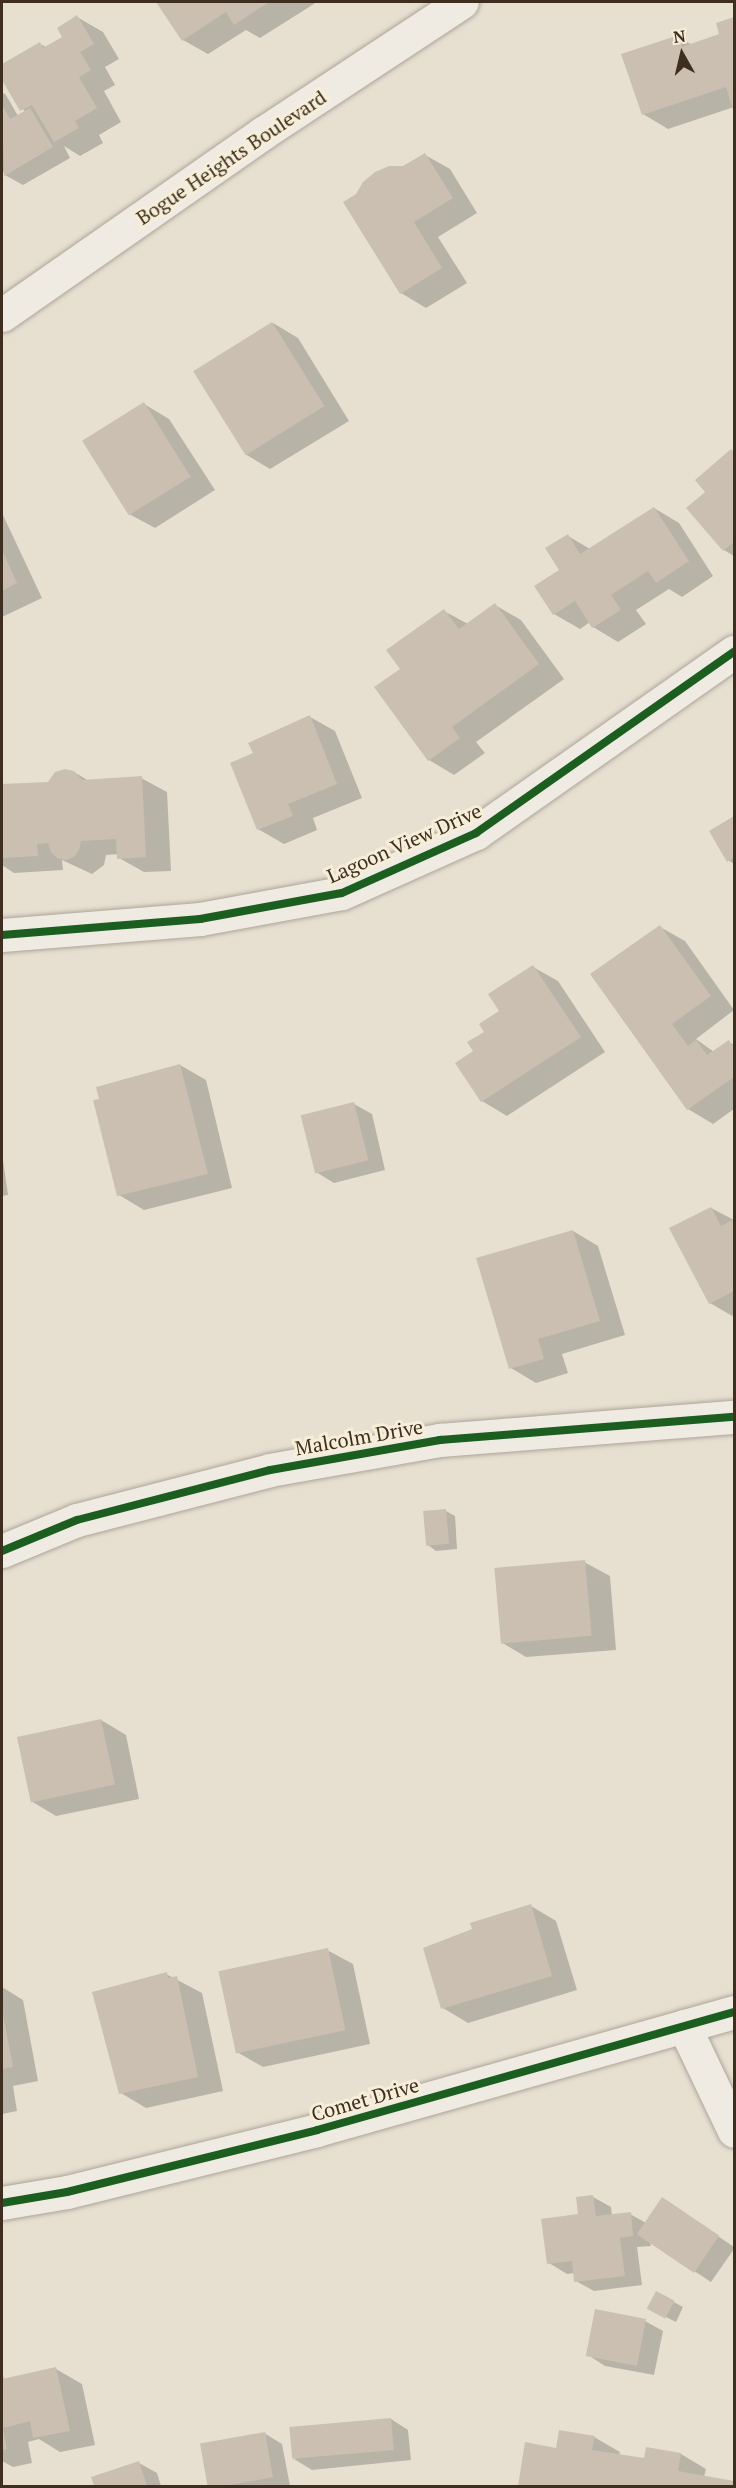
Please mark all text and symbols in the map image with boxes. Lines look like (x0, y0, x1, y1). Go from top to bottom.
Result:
north arrow (652, 24, 712, 84)
text: N (672, 24, 687, 48)
street label: Bogue Heights Boulevard (132, 85, 330, 229)
street label: Lagoon View Drive (323, 798, 485, 888)
street label: Malcolm Drive (293, 1414, 425, 1460)
street label: Comet Drive (308, 2072, 422, 2126)

